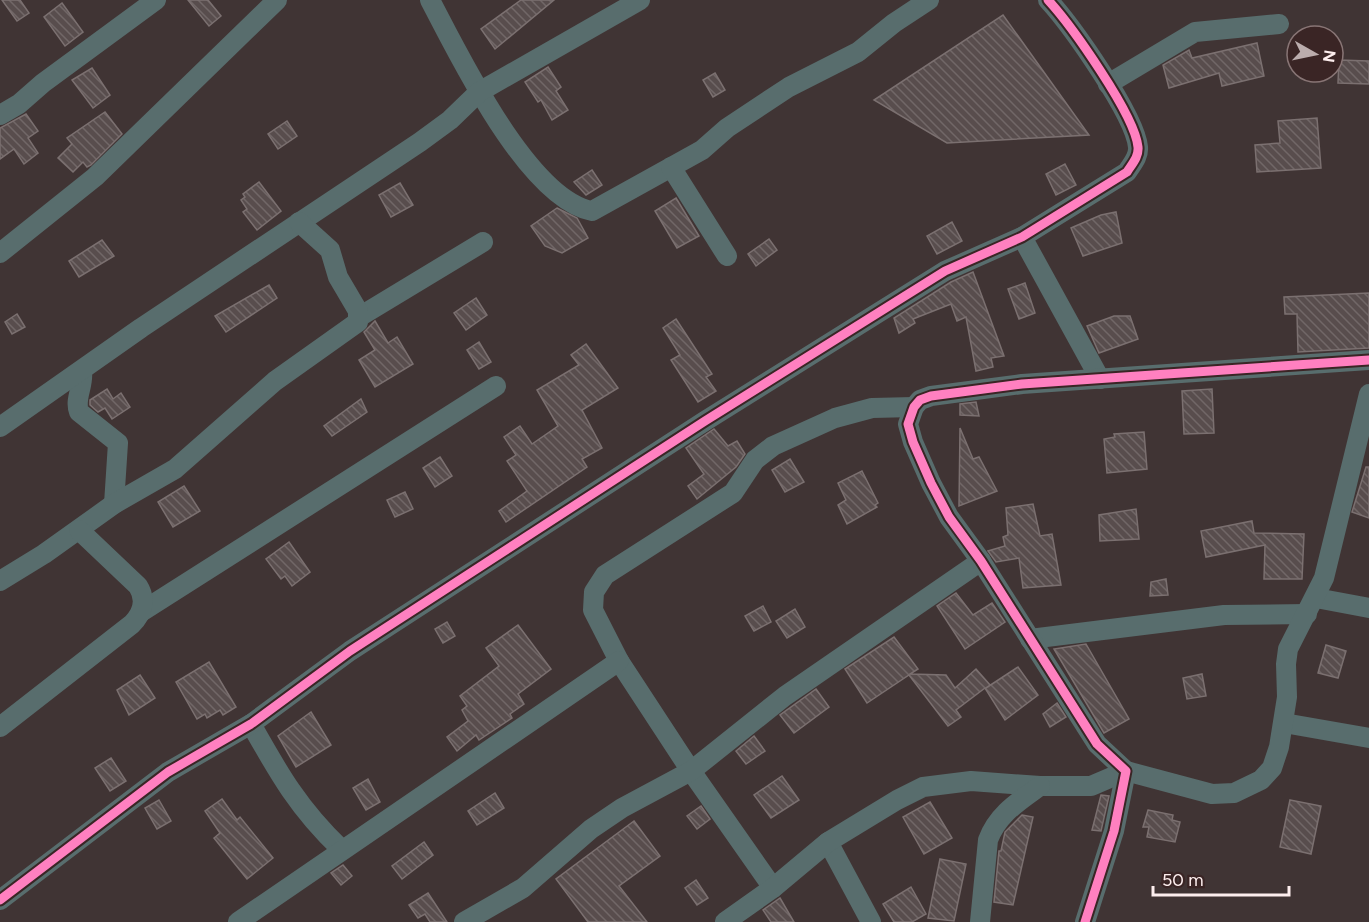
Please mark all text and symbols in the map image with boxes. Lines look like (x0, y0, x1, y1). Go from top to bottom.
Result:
north arrow (1285, 24, 1345, 84)
text: N (1319, 49, 1340, 64)
scale bar (1153, 859, 1290, 897)
text: 50 m (1162, 869, 1204, 891)

